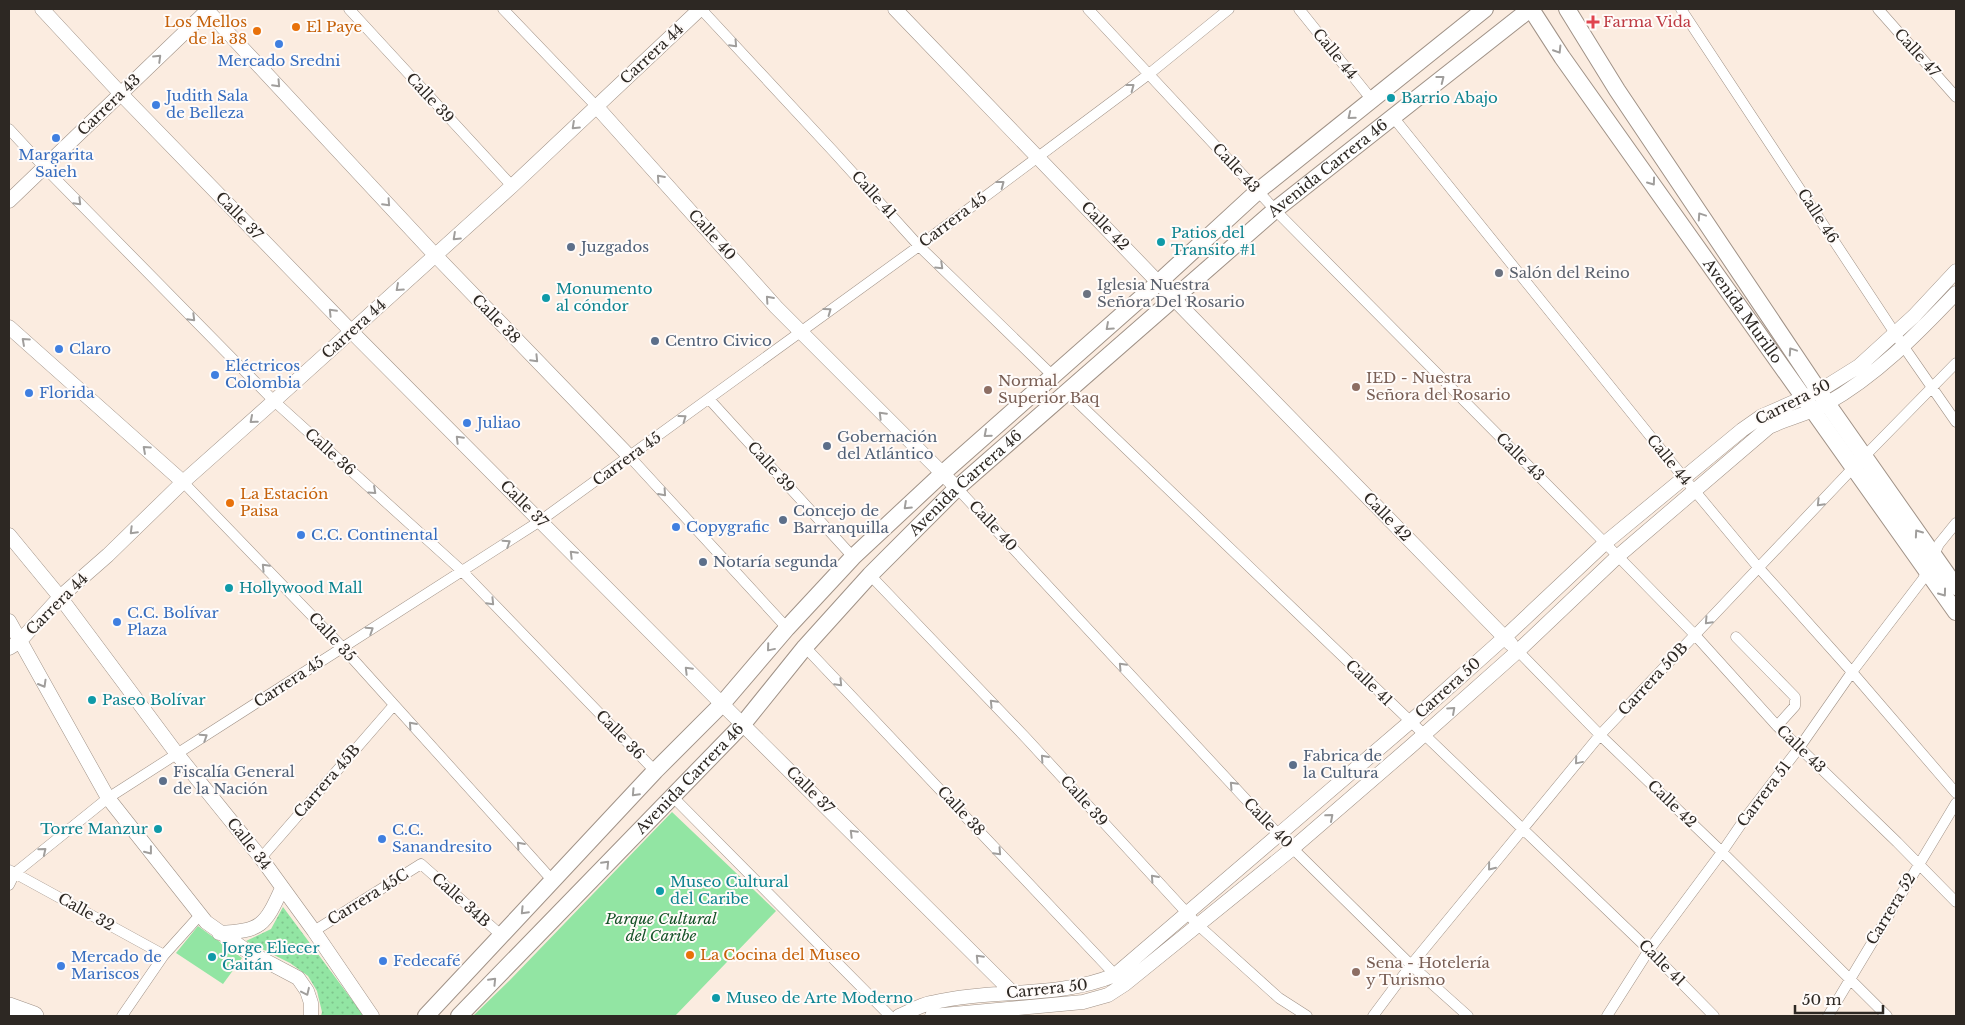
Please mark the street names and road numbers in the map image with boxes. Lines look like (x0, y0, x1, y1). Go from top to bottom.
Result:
street label: Carrera 44 (616, 19, 687, 88)
street label: Calle 44 (1309, 24, 1362, 83)
street label: Calle 47 (1890, 24, 1945, 81)
street label: Calle 39 (402, 69, 458, 127)
street label: Carrera 43 (73, 70, 144, 140)
street label: Avenida Carrera 46 (1263, 115, 1391, 222)
street label: Calle 43 (1209, 139, 1264, 196)
street label: Calle 41 (848, 167, 901, 223)
street label: Calle 46 (1794, 185, 1843, 247)
street label: Calle 37 (212, 188, 267, 244)
street label: Carrera 45 (915, 188, 990, 251)
street label: Calle 42 (1077, 197, 1133, 254)
street label: Calle 40 (684, 205, 740, 264)
street label: Avenida Murillo (1699, 254, 1787, 367)
street label: Calle 38 (468, 290, 524, 347)
street label: Carrera 44 (317, 295, 390, 363)
street label: Carrera 50 (1752, 374, 1834, 429)
street label: Calle 36 (301, 424, 360, 479)
street label: Avenida Carrera 46 (904, 426, 1026, 540)
street label: Carrera 45 (589, 427, 665, 490)
street label: Calle 43 (1492, 428, 1549, 485)
street label: Calle 44 (1643, 430, 1696, 489)
street label: Calle 39 (744, 437, 799, 496)
street label: Calle 37 (497, 476, 553, 532)
street label: Calle 42 (1359, 488, 1415, 545)
street label: Calle 40 (965, 496, 1022, 555)
street label: Carrera 44 (22, 569, 92, 639)
street label: Calle 35 (305, 608, 360, 665)
street label: Carrera 50B (1614, 638, 1691, 719)
street label: Carrera 45 (250, 652, 327, 711)
street label: Carrera 50 (1411, 653, 1484, 722)
street label: Calle 41 (1342, 655, 1397, 710)
street label: Calle 36 (592, 706, 649, 764)
street label: Avenida Carrera 46 (631, 719, 748, 839)
street label: Calle 43 (1773, 721, 1830, 777)
street label: Carrera 45B (289, 740, 364, 821)
street label: Carrera 51 (1733, 757, 1795, 831)
street label: Calle 37 (783, 762, 839, 818)
street label: Calle 39 (1057, 771, 1112, 830)
street label: Calle 42 (1644, 776, 1701, 832)
street label: Calle 38 (934, 782, 989, 840)
street label: Calle 40 (1240, 794, 1297, 852)
street label: Calle 34 (223, 814, 276, 874)
street label: Carrera 45C (324, 864, 412, 929)
street label: Calle 34B (428, 868, 495, 931)
street label: Carrera 52 (1862, 869, 1919, 948)
street label: Calle 32 (55, 888, 118, 935)
street label: Calle 41 (1635, 935, 1690, 990)
street label: Carrera 50 (1005, 975, 1089, 1002)

